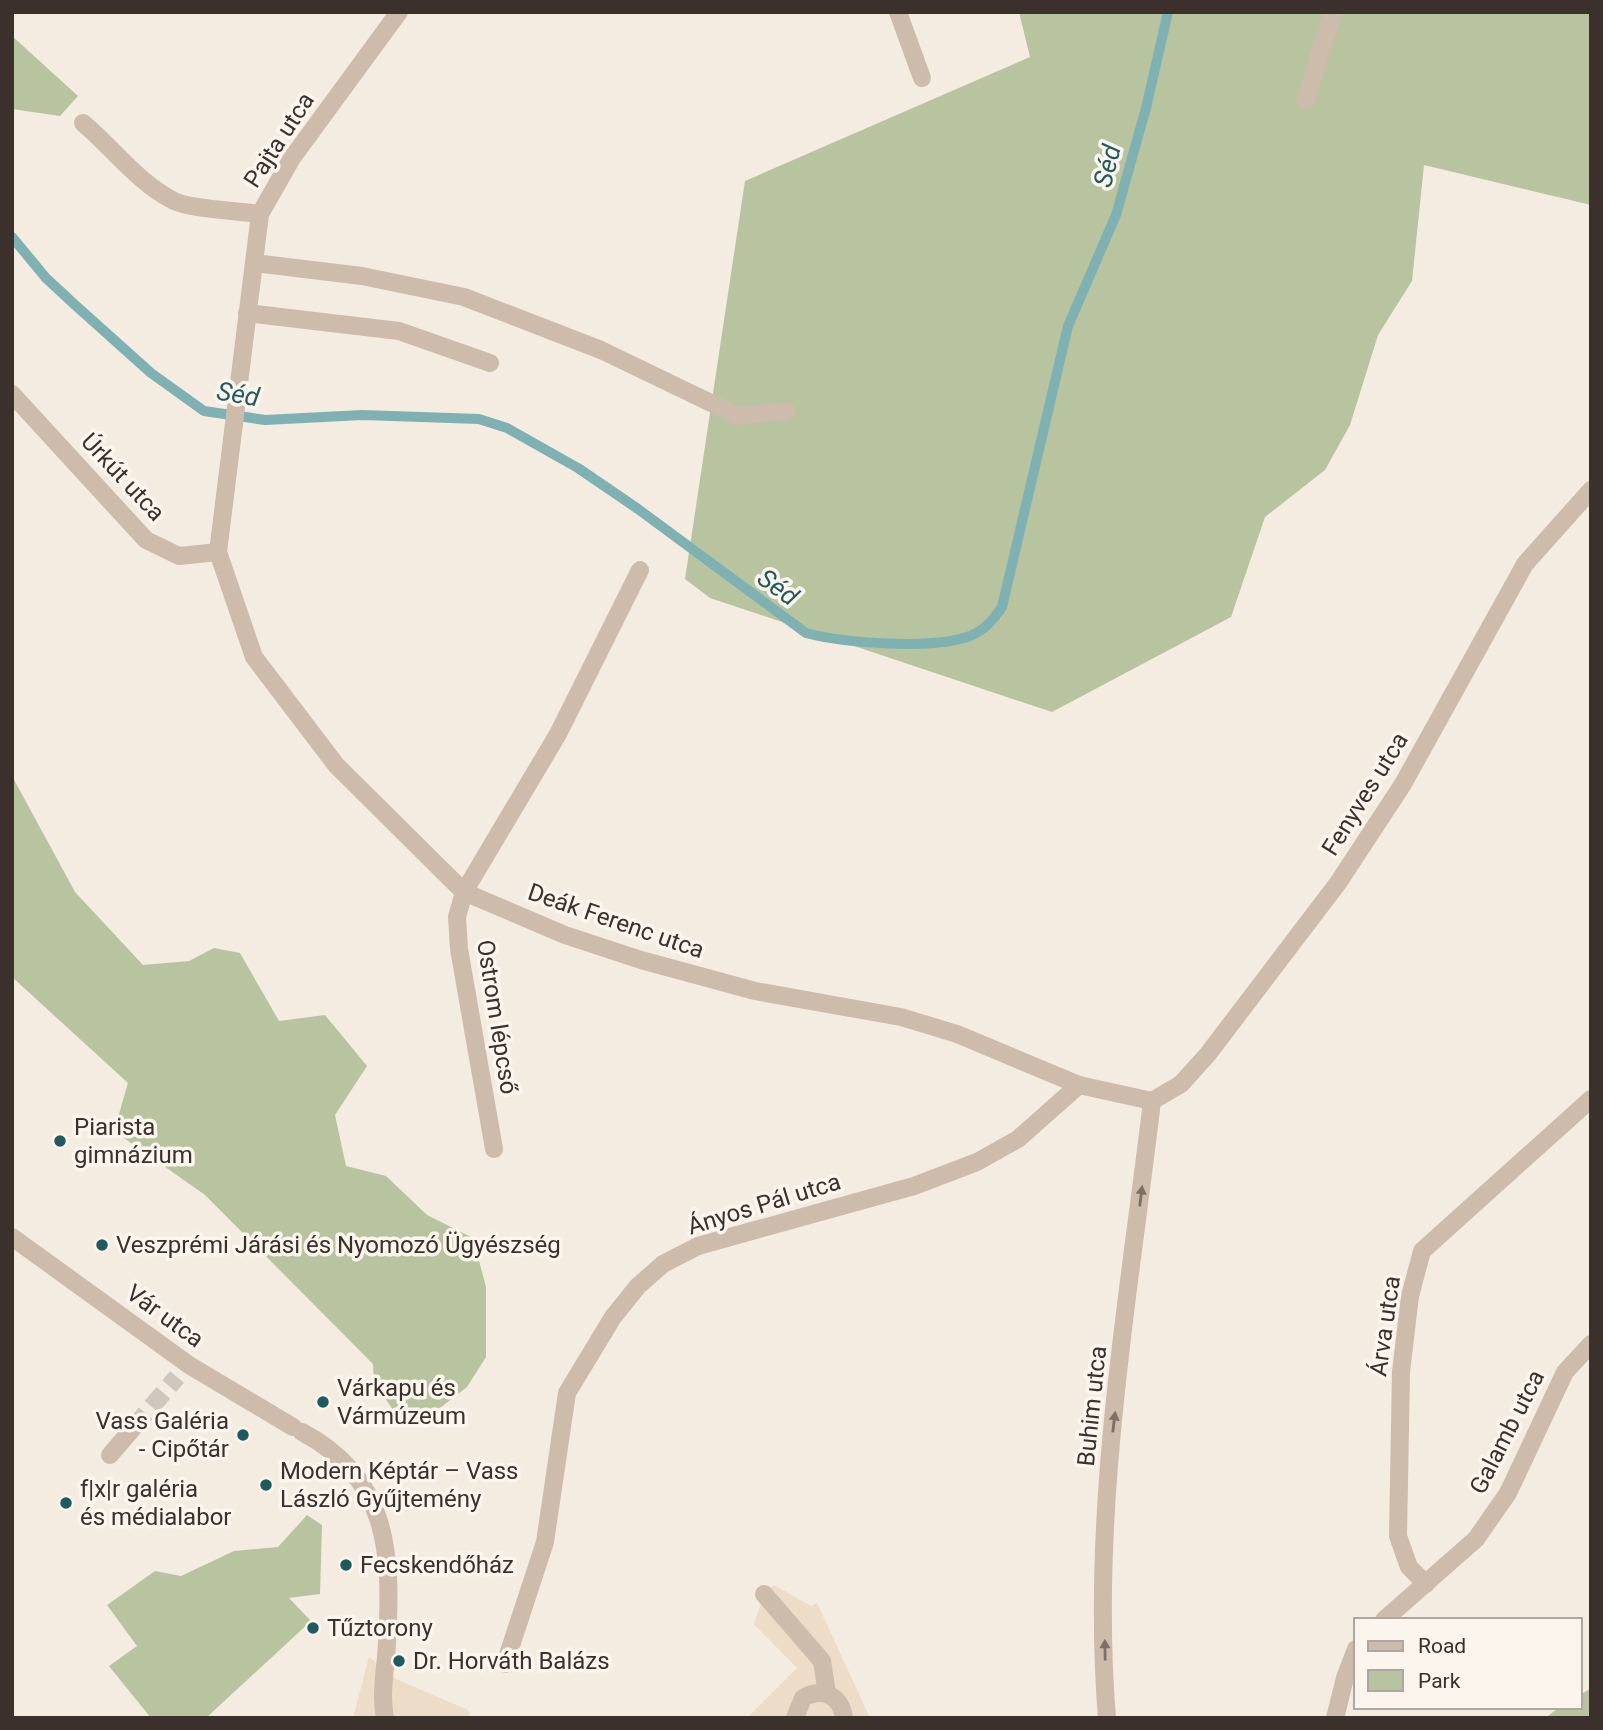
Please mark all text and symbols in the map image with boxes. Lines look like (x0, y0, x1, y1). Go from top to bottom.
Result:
street label: Pajta utca (238, 87, 320, 193)
water label: Séd (1087, 141, 1127, 190)
water label: Séd (214, 376, 262, 413)
street label: Úrkút utca (75, 427, 171, 527)
water label: Séd (752, 562, 805, 612)
street label: Fenyves utca (1316, 727, 1414, 861)
street label: Deák Ferenc utca (524, 878, 708, 964)
street label: Ostrom lépcső (471, 938, 523, 1096)
place label: Piarista gimnázium (74, 1113, 193, 1169)
marker: Piarista gimnázium (52, 1133, 68, 1149)
street label: Ányos Pál utca (684, 1167, 844, 1241)
one-way arrow (1135, 1185, 1146, 1207)
place label: Veszprémi Járási és Nyomozó Ügyészség (116, 1231, 561, 1259)
marker: Veszprémi Járási és Nyomozó Ügyészség (94, 1237, 110, 1253)
street label: Árva utca (1364, 1274, 1406, 1378)
street label: Vár utca (121, 1279, 209, 1353)
street label: Buhim utca (1072, 1344, 1112, 1468)
street label: Galamb utca (1464, 1365, 1550, 1499)
place label: Várkapu és Vármúzeum (337, 1374, 466, 1430)
marker: Várkapu és Vármúzeum (315, 1394, 331, 1410)
place label: Vass Galéria - Cipőtár (95, 1407, 229, 1463)
one-way arrow (1108, 1411, 1119, 1433)
marker: Vass Galéria - Cipőtár (235, 1427, 251, 1443)
place label: Modern Képtár – Vass László Gyűjtemény (280, 1457, 518, 1513)
place label: f|x|r galéria és médialabor (80, 1475, 231, 1531)
marker: Modern Képtár – Vass László Gyűjtemény (258, 1477, 274, 1493)
marker: f|x|r galéria és médialabor (58, 1495, 74, 1511)
place label: Fecskendőház (360, 1551, 514, 1579)
marker: Fecskendőház (338, 1557, 354, 1573)
place label: Tűztorony (327, 1614, 433, 1642)
legend (1354, 1618, 1582, 1709)
marker: Tűztorony (305, 1620, 321, 1636)
text: Road (1418, 1634, 1466, 1658)
one-way arrow (1099, 1638, 1110, 1660)
place label: Dr. Horváth Balázs (413, 1647, 610, 1675)
marker: Dr. Horváth Balázs (391, 1653, 407, 1669)
text: Park (1418, 1669, 1461, 1693)

